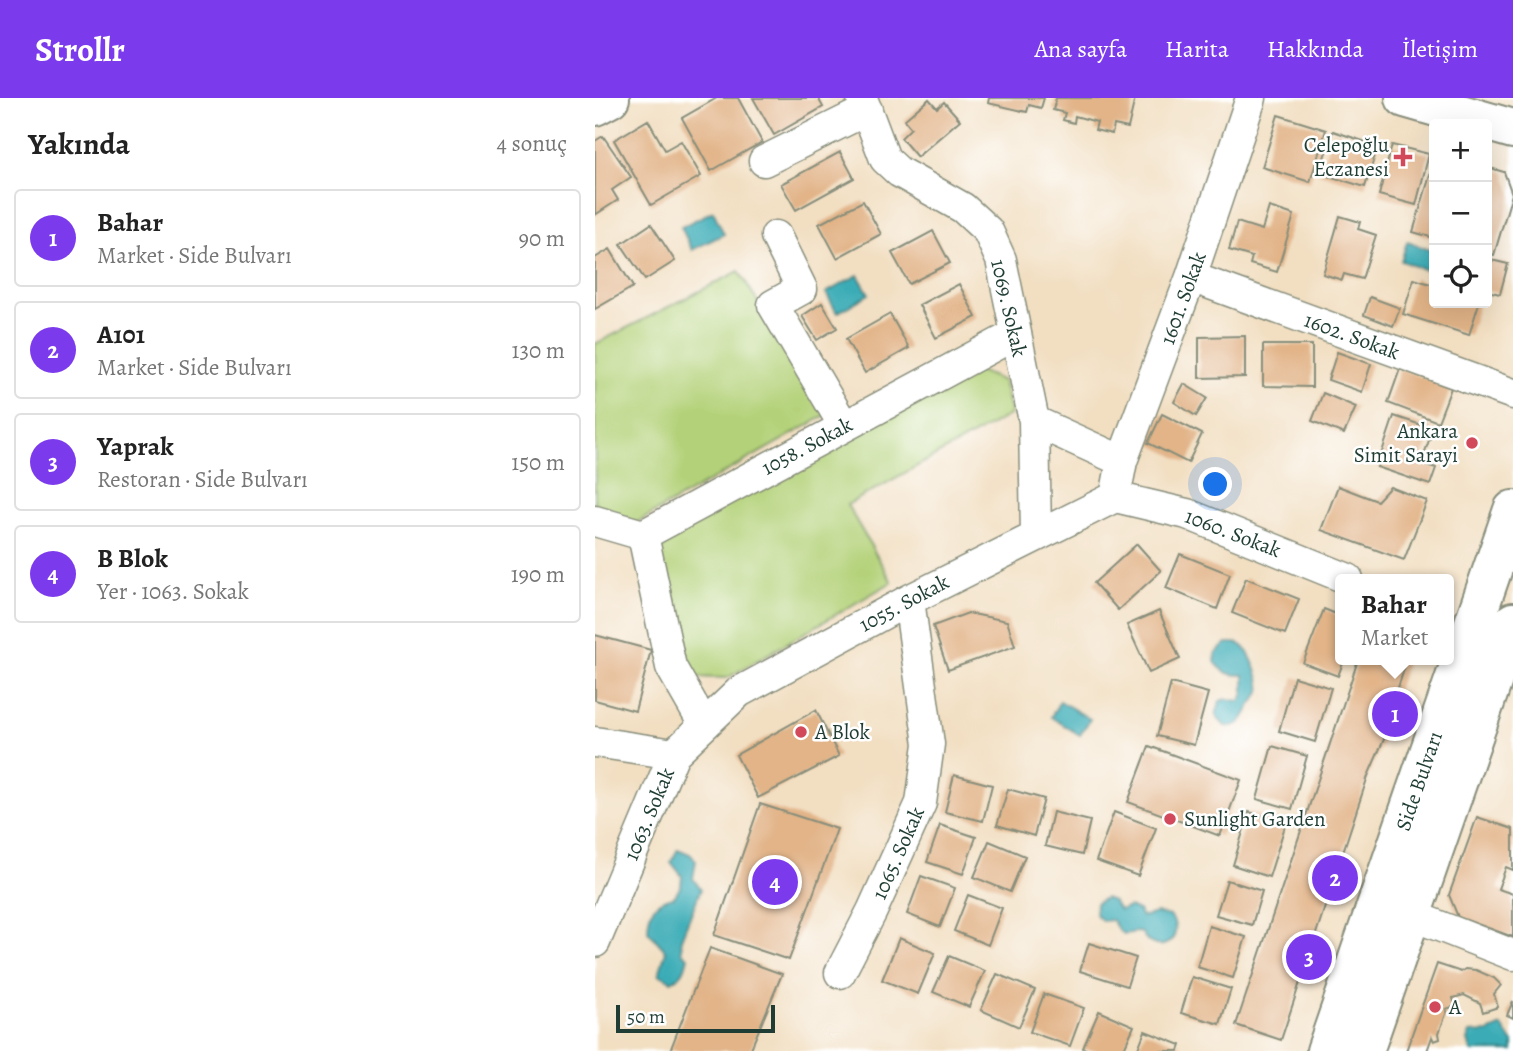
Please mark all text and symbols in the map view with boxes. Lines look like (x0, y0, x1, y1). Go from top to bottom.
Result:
text: Strollr (35, 27, 125, 72)
text: Ana sayfa (1035, 33, 1127, 65)
text: Harita (1165, 33, 1229, 65)
text: Hakkında (1267, 33, 1364, 65)
text: İletişim (1402, 33, 1478, 65)
map controls (1429, 119, 1492, 308)
button: + (1429, 119, 1492, 182)
text: Yakında (28, 124, 130, 164)
text: 4 sonuç (497, 128, 567, 159)
place label: Celepoğlu Eczanesi (1304, 131, 1390, 183)
marker: Celepoğlu Eczanesi (1395, 149, 1411, 165)
button: − (1429, 182, 1492, 245)
text: Bahar (97, 205, 163, 240)
text: 1 (49, 223, 57, 254)
text: 90 m (519, 223, 565, 254)
text: Market · Side Bulvarı (97, 240, 292, 271)
button: locate (1429, 245, 1492, 308)
street label: 1601. Sokak (1153, 247, 1213, 348)
street label: 1069. Sokak (984, 257, 1034, 360)
street label: 1602. Sokak (1300, 306, 1404, 366)
text: A101 (97, 317, 145, 352)
text: 2 (47, 335, 59, 366)
text: 130 m (512, 335, 565, 366)
text: Market · Side Bulvarı (97, 352, 292, 383)
street label: 1058. Sokak (757, 410, 858, 482)
place label: Ankara Simit Sarayi (1354, 417, 1458, 469)
text: Yaprak (97, 429, 174, 464)
marker: Ankara Simit Sarayi (1464, 435, 1480, 451)
text: 3 (48, 447, 58, 478)
text: 150 m (511, 447, 565, 478)
text: Restoran · Side Bulvarı (97, 464, 308, 495)
your location (1198, 467, 1232, 501)
street label: 1060. Sokak (1181, 502, 1286, 564)
text: B Blok (97, 541, 168, 576)
text: 4 (48, 559, 58, 590)
text: 190 m (511, 559, 565, 590)
street label: 1055. Sokak (854, 567, 954, 638)
popup (1335, 574, 1454, 665)
text: Yer · 1063. Sokak (97, 576, 249, 607)
text: Bahar (1361, 587, 1427, 622)
text: Market (1361, 622, 1428, 653)
pin: 1 (1372, 688, 1418, 740)
place label: A Blok (814, 718, 871, 746)
marker: A Blok (793, 724, 809, 740)
street label: Side Bulvarı (1389, 727, 1449, 834)
street label: 1063. Sokak (617, 763, 681, 865)
street label: 1065. Sokak (865, 802, 931, 904)
place label: Sunlight Garden (1184, 805, 1325, 833)
marker: Sunlight Garden (1162, 811, 1178, 827)
pin: 2 (1312, 852, 1358, 904)
pin: 4 (752, 856, 798, 908)
pin: 3 (1286, 931, 1332, 983)
place label: A (1448, 993, 1462, 1021)
marker: A (1427, 999, 1443, 1015)
scale bar (616, 1002, 775, 1034)
text: 50 m (627, 1004, 665, 1030)

